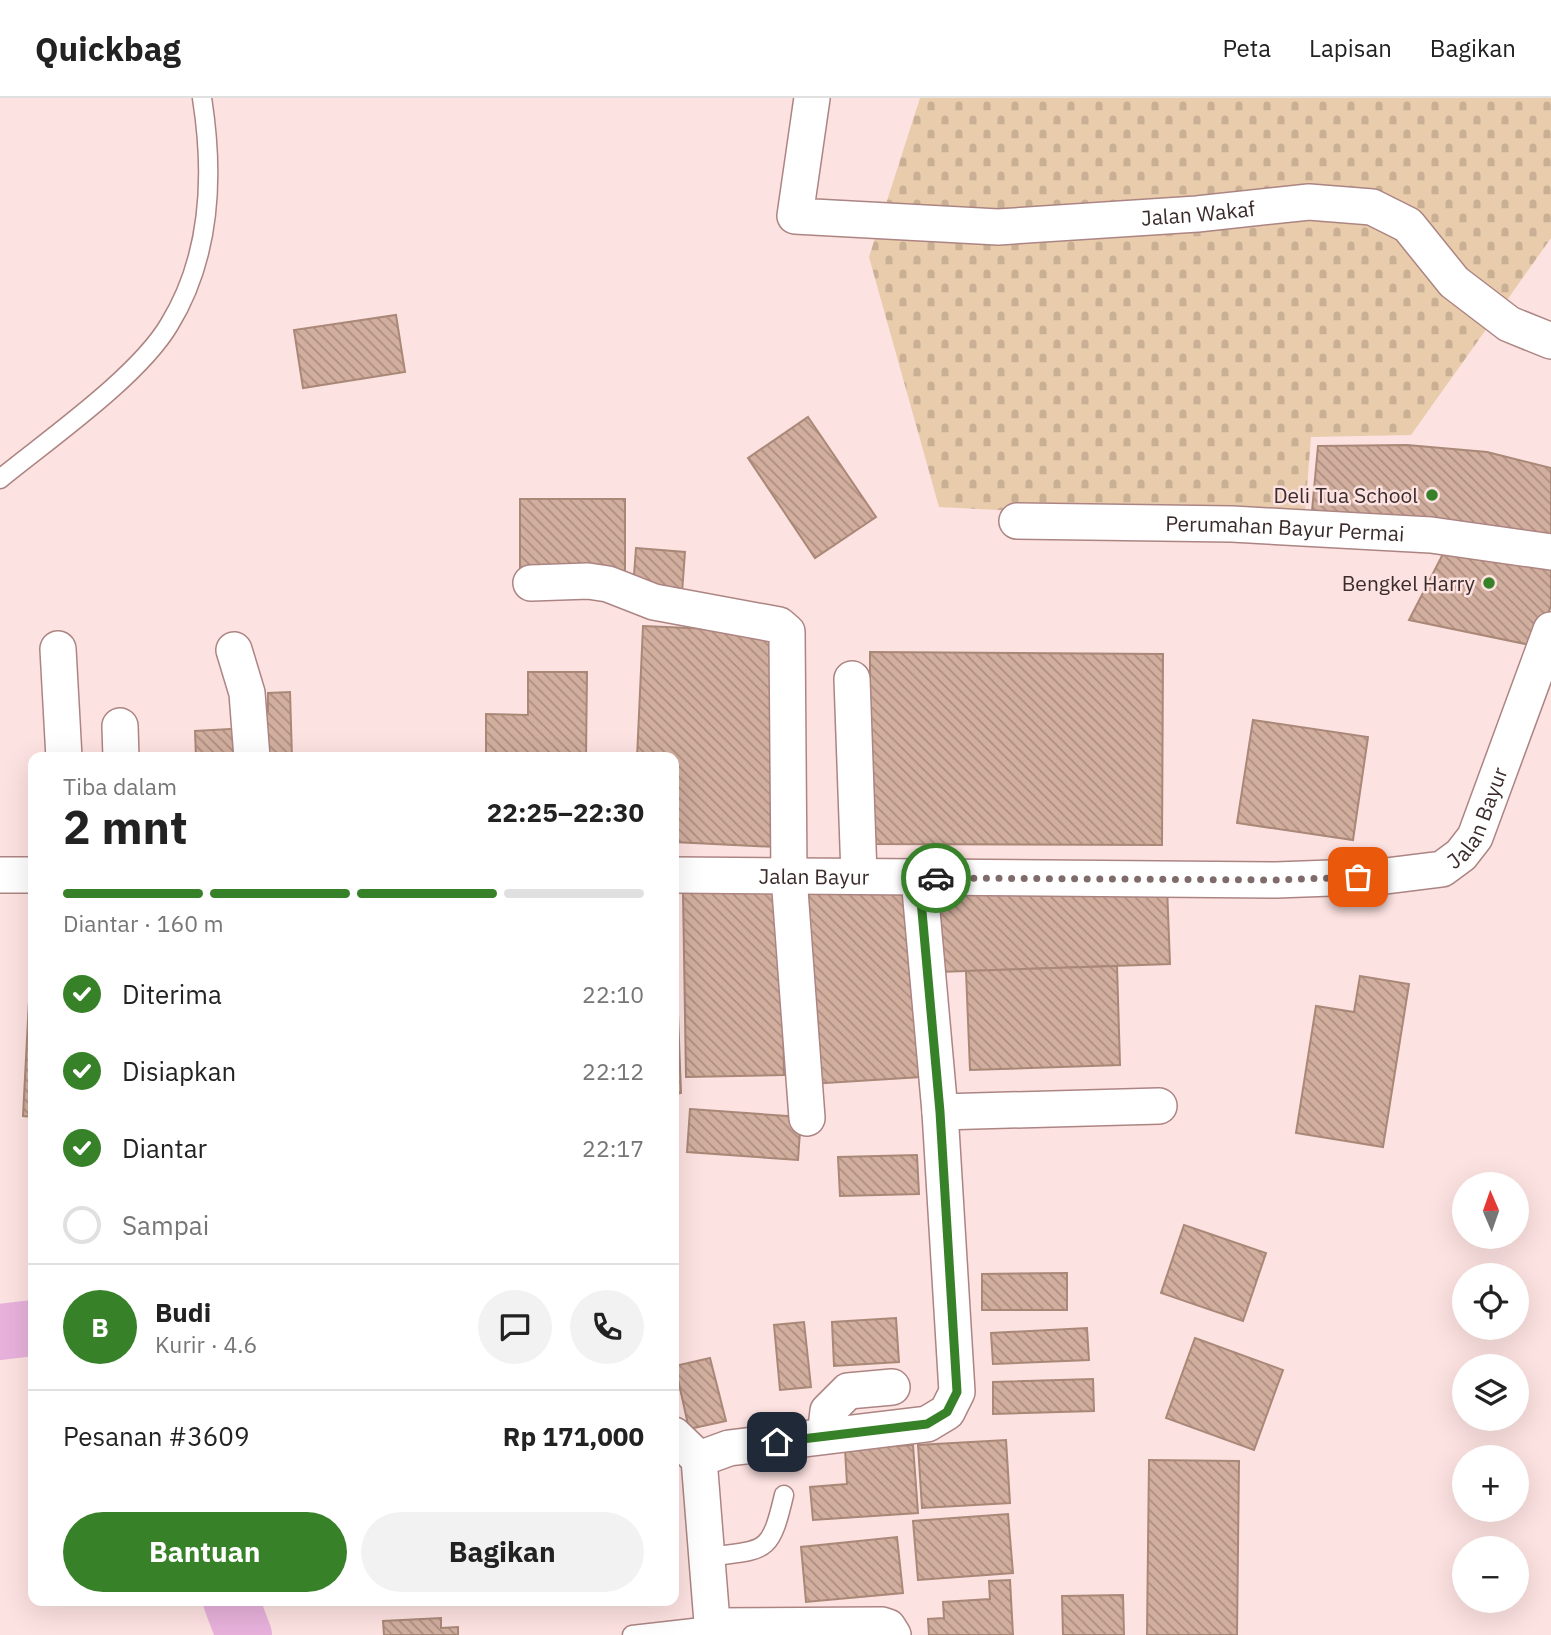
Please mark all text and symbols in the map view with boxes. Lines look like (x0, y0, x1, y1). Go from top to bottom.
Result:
text: Quickbag (35, 27, 181, 70)
text: Peta (1223, 32, 1271, 64)
text: Lapisan (1309, 32, 1392, 64)
text: Bagikan (1430, 32, 1516, 64)
street label: Jalan Wakaf (1140, 194, 1257, 232)
place label: Deli Tua School (1273, 481, 1418, 509)
marker: Deli Tua School (1424, 487, 1440, 503)
street label: Perumahan Bayur Permai (1165, 509, 1405, 548)
place label: Bengkel Harry (1342, 569, 1476, 597)
marker: Bengkel Harry (1481, 575, 1497, 591)
street label: Jalan Bayur (1441, 763, 1514, 875)
text: Tiba dalam (63, 771, 177, 801)
text: 22:25–22:30 (487, 795, 644, 829)
text: 2 mnt (63, 797, 188, 857)
courier (901, 843, 971, 913)
pin (1328, 847, 1388, 907)
icon: bag (1339, 858, 1377, 896)
icon: car (917, 859, 955, 897)
street label: Jalan Bayur (759, 862, 870, 891)
text: Diantar · 160 m (63, 908, 224, 938)
icon: check (63, 975, 101, 1013)
text: Diterima (122, 977, 222, 1011)
text: 22:10 (582, 979, 644, 1009)
icon: check (63, 1052, 101, 1090)
text: Disiapkan (122, 1054, 236, 1088)
text: 22:12 (582, 1056, 644, 1086)
icon: check (63, 1129, 101, 1167)
text: Diantar (122, 1131, 207, 1165)
text: 22:17 (582, 1133, 644, 1163)
north arrow (1452, 1172, 1530, 1250)
map controls (1452, 1172, 1529, 1613)
text: Sampai (122, 1208, 209, 1242)
button: locate (1452, 1263, 1529, 1340)
button: chat (478, 1290, 552, 1364)
button: phone (570, 1290, 644, 1364)
text: Budi (155, 1295, 211, 1329)
text: B (91, 1310, 109, 1344)
text: Kurir · 4.6 (155, 1329, 257, 1359)
button: layers (1452, 1354, 1529, 1431)
pin (747, 1412, 807, 1472)
text: Pesanan #3609 (63, 1419, 250, 1453)
text: Rp 171,000 (503, 1419, 644, 1453)
icon: home (758, 1423, 796, 1461)
button: + (1452, 1445, 1529, 1522)
button: Bantuan (63, 1512, 347, 1592)
button: Bagikan (361, 1512, 644, 1592)
button: − (1452, 1536, 1529, 1613)

